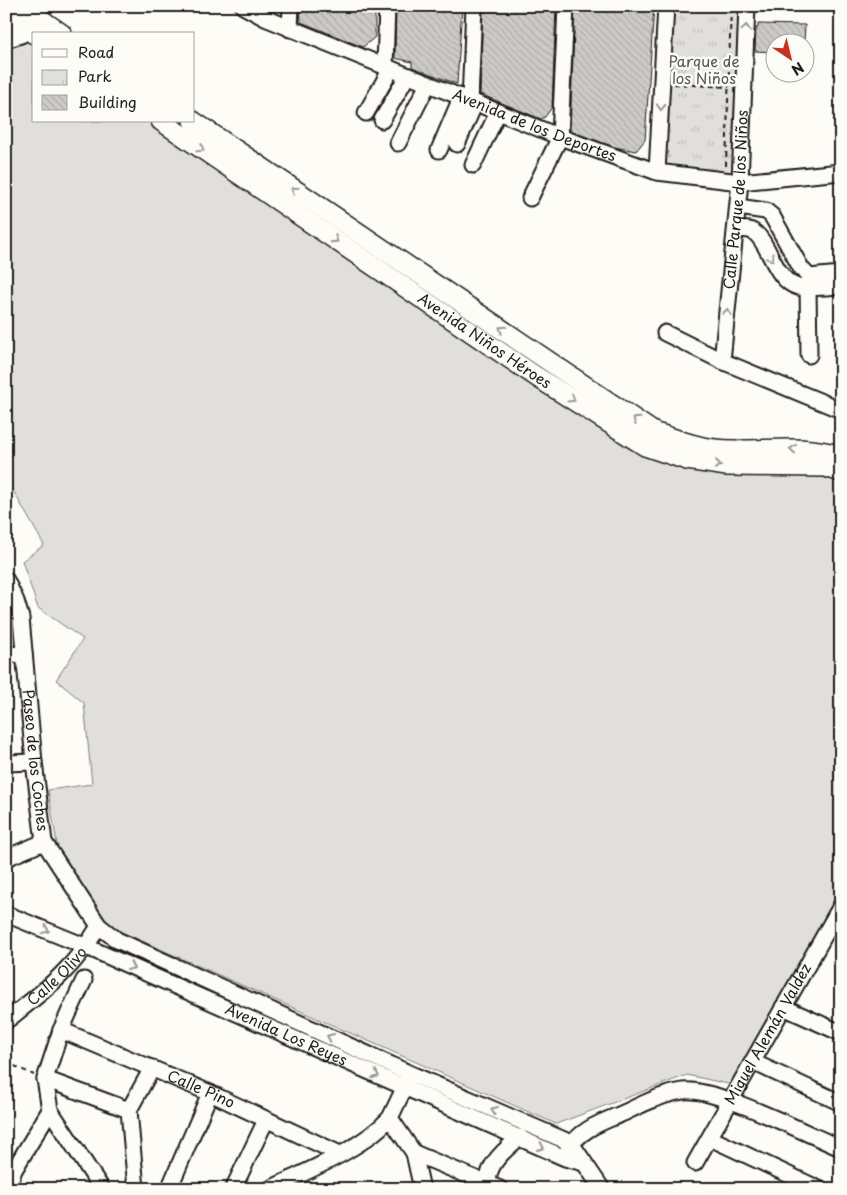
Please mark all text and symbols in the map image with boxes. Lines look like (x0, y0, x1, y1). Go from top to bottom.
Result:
one-way arrow (740, 24, 751, 32)
legend (32, 32, 195, 122)
north arrow (764, 32, 814, 82)
text: Road (78, 40, 114, 63)
park label: Parque de los Niños (668, 49, 740, 89)
text: N (787, 57, 808, 81)
text: Park (78, 64, 112, 87)
street label: Avenida de los Deportes (449, 82, 620, 166)
text: Building (78, 90, 137, 113)
one-way arrow (655, 104, 666, 112)
street label: Calle Parque de los Niños (716, 109, 753, 290)
one-way arrow (195, 143, 205, 152)
one-way arrow (291, 186, 300, 196)
one-way arrow (329, 234, 339, 243)
one-way arrow (765, 253, 774, 262)
street label: Avenida Niños Héroes (414, 286, 557, 393)
one-way arrow (721, 308, 732, 316)
one-way arrow (498, 326, 508, 335)
one-way arrow (566, 393, 575, 403)
one-way arrow (633, 417, 642, 426)
one-way arrow (788, 444, 796, 455)
one-way arrow (714, 459, 722, 470)
street label: Paseo de los Coches (17, 688, 56, 833)
one-way arrow (42, 925, 50, 935)
street label: Calle Olivo (21, 941, 92, 1010)
street label: Miguel Alemán Valdéz (718, 959, 816, 1108)
one-way arrow (126, 960, 135, 971)
street label: Avenida Los Reyes (222, 996, 351, 1071)
one-way arrow (326, 1033, 335, 1044)
street label: Calle Pino (164, 1063, 239, 1113)
one-way arrow (371, 1068, 380, 1079)
one-way arrow (490, 1105, 499, 1116)
one-way arrow (536, 1141, 545, 1151)

